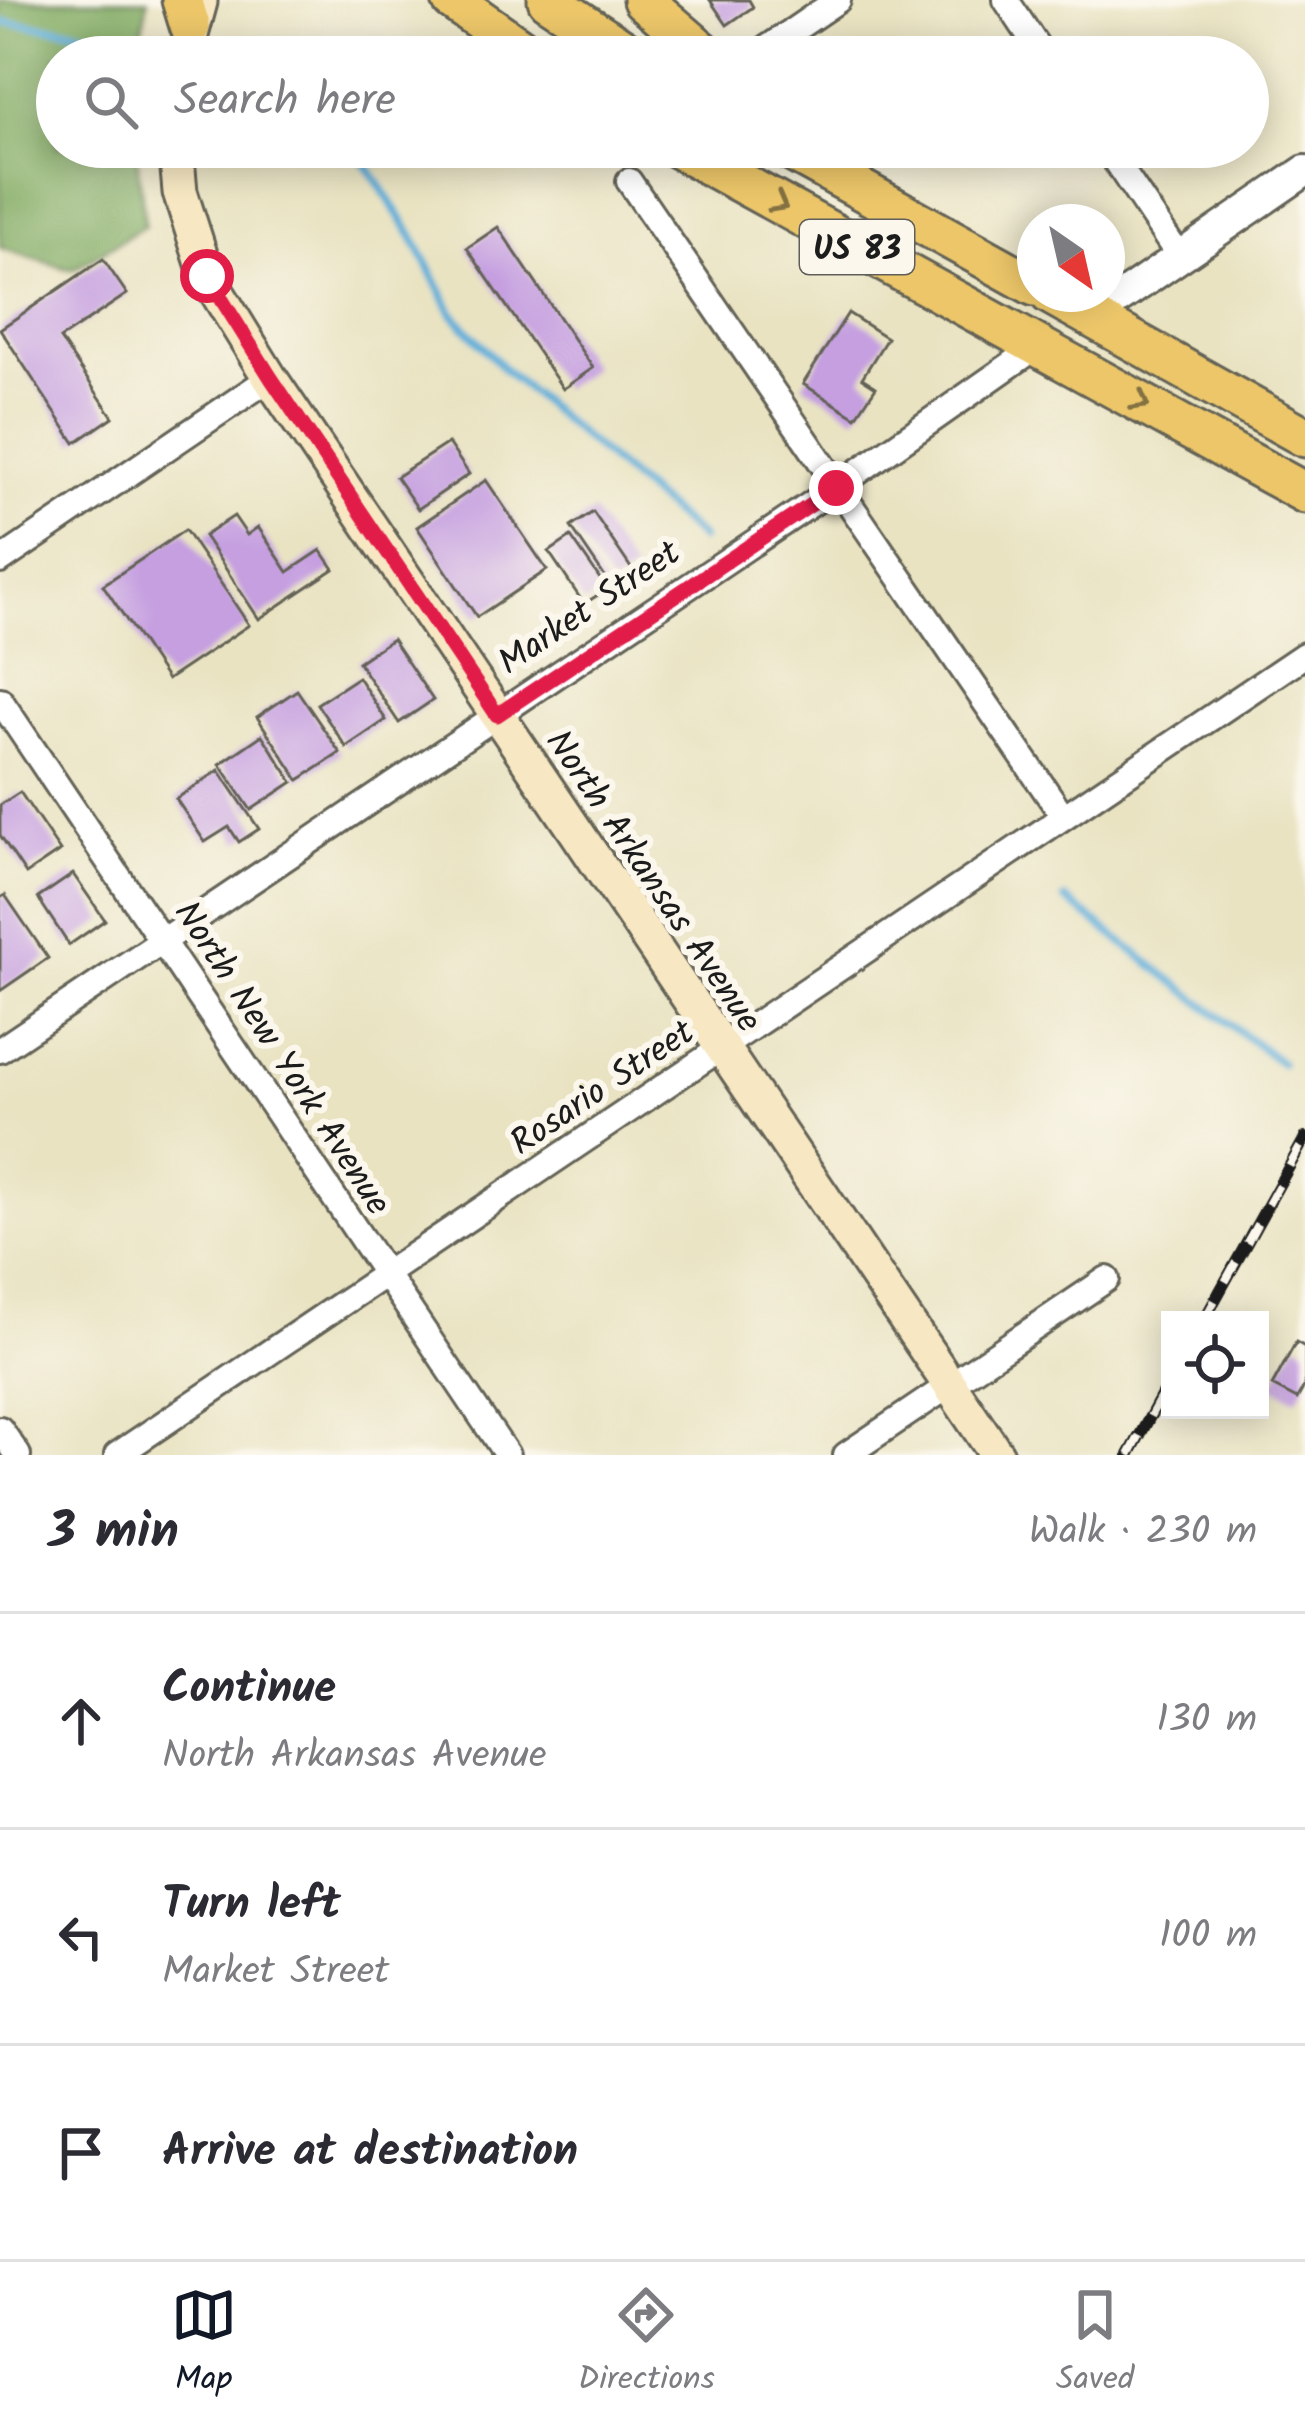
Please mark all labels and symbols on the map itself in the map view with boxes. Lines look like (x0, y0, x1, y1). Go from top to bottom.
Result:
one-way arrow (766, 190, 787, 213)
north arrow (1017, 204, 1125, 312)
road number: US 83 (800, 220, 914, 274)
route start (180, 249, 234, 303)
one-way arrow (1128, 387, 1149, 410)
route end (809, 461, 863, 515)
street label: Market Street (487, 526, 694, 691)
street label: North Arkansas Avenue (529, 719, 775, 1045)
street label: North New York Avenue (158, 890, 405, 1228)
street label: Rosario Street (499, 1005, 708, 1172)

